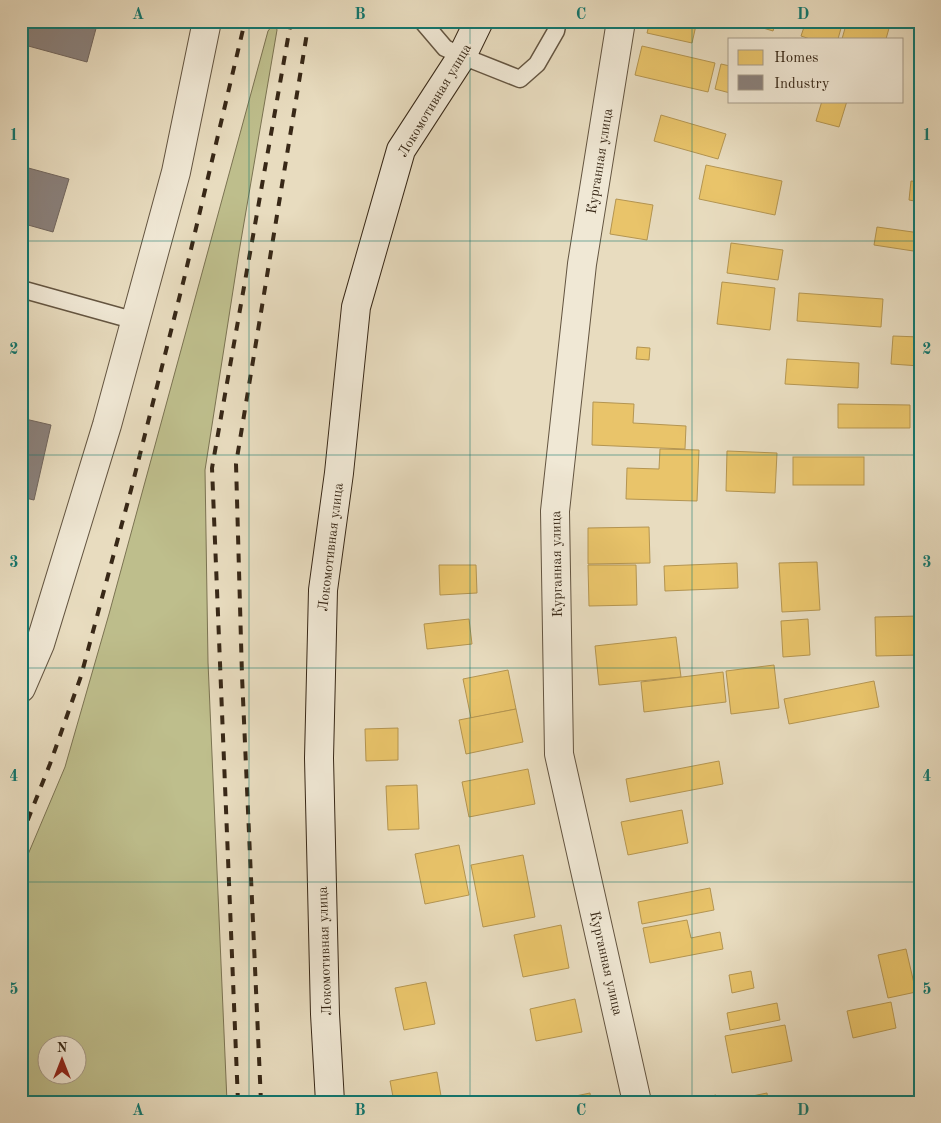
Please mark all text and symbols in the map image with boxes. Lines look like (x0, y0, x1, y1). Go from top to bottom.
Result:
text: A (132, 7, 144, 23)
text: B (354, 7, 366, 23)
text: C (576, 7, 586, 23)
text: D (797, 7, 809, 23)
legend (728, 38, 904, 102)
street label: Локомотивная улица (396, 41, 474, 160)
text: Homes (774, 51, 819, 66)
text: Industry (774, 77, 830, 92)
street label: Курганная улица (585, 107, 615, 215)
text: 1 (9, 128, 19, 144)
text: 1 (922, 128, 932, 144)
text: 2 (9, 342, 19, 358)
text: 2 (922, 342, 932, 358)
street label: Локомотивная улица (316, 482, 346, 612)
street label: Курганная улица (549, 510, 565, 617)
text: 3 (9, 555, 19, 571)
text: 3 (922, 555, 932, 571)
text: 4 (9, 769, 19, 785)
text: 4 (922, 769, 932, 785)
street label: Локомотивная улица (316, 886, 334, 1016)
street label: Курганная улица (587, 910, 625, 1017)
text: 5 (9, 982, 19, 998)
text: 5 (922, 982, 932, 998)
north arrow (38, 1036, 88, 1086)
text: N (57, 1041, 68, 1055)
text: A (132, 1103, 144, 1119)
text: B (354, 1103, 366, 1119)
text: C (576, 1103, 586, 1119)
text: D (797, 1103, 809, 1119)

